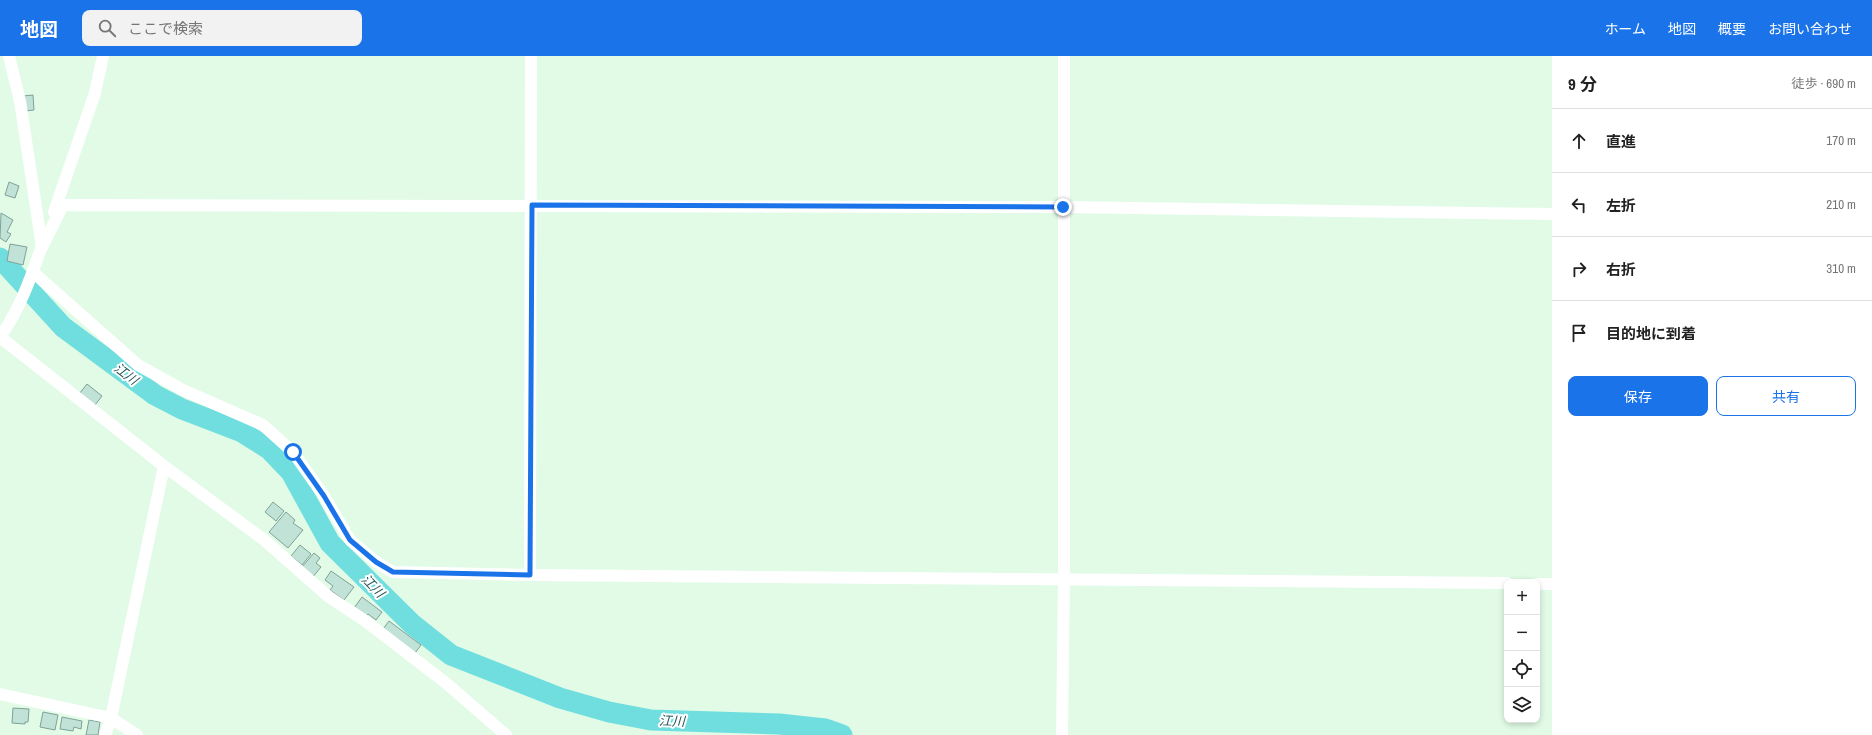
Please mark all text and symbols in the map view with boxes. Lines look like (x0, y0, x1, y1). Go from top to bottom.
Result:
search box (82, 10, 362, 46)
text: 地図 (20, 16, 58, 42)
icon: search (96, 17, 118, 39)
text: ここで検索 (128, 18, 203, 39)
text: ホーム (1604, 20, 1646, 38)
text: 地図 (1668, 20, 1696, 38)
text: 概要 (1718, 20, 1746, 38)
text: お問い合わせ (1768, 20, 1852, 38)
text: 9 分 (1568, 72, 1597, 95)
text: 徒歩 · 690 m (1791, 75, 1856, 92)
icon: ahead (1568, 130, 1590, 152)
text: 直進 (1606, 131, 1636, 152)
text: 170 m (1826, 132, 1856, 149)
icon: left (1568, 194, 1590, 216)
text: 左折 (1606, 195, 1636, 216)
text: 210 m (1826, 196, 1856, 213)
route end (1054, 198, 1072, 216)
icon: right (1568, 258, 1590, 280)
text: 右折 (1606, 259, 1636, 280)
text: 310 m (1826, 260, 1856, 277)
icon: arrive (1568, 322, 1590, 344)
text: 目的地に到着 (1606, 323, 1696, 344)
water label: 江川 (110, 359, 143, 390)
button: 保存 (1568, 376, 1708, 416)
button: 共有 (1716, 376, 1856, 416)
route start (284, 443, 302, 461)
water label: 江川 (358, 571, 390, 603)
map controls (1504, 579, 1540, 723)
button: + (1504, 579, 1540, 615)
button: − (1504, 615, 1540, 651)
button: locate (1504, 651, 1540, 687)
button: layers (1504, 687, 1540, 723)
water label: 江川 (659, 712, 687, 730)

